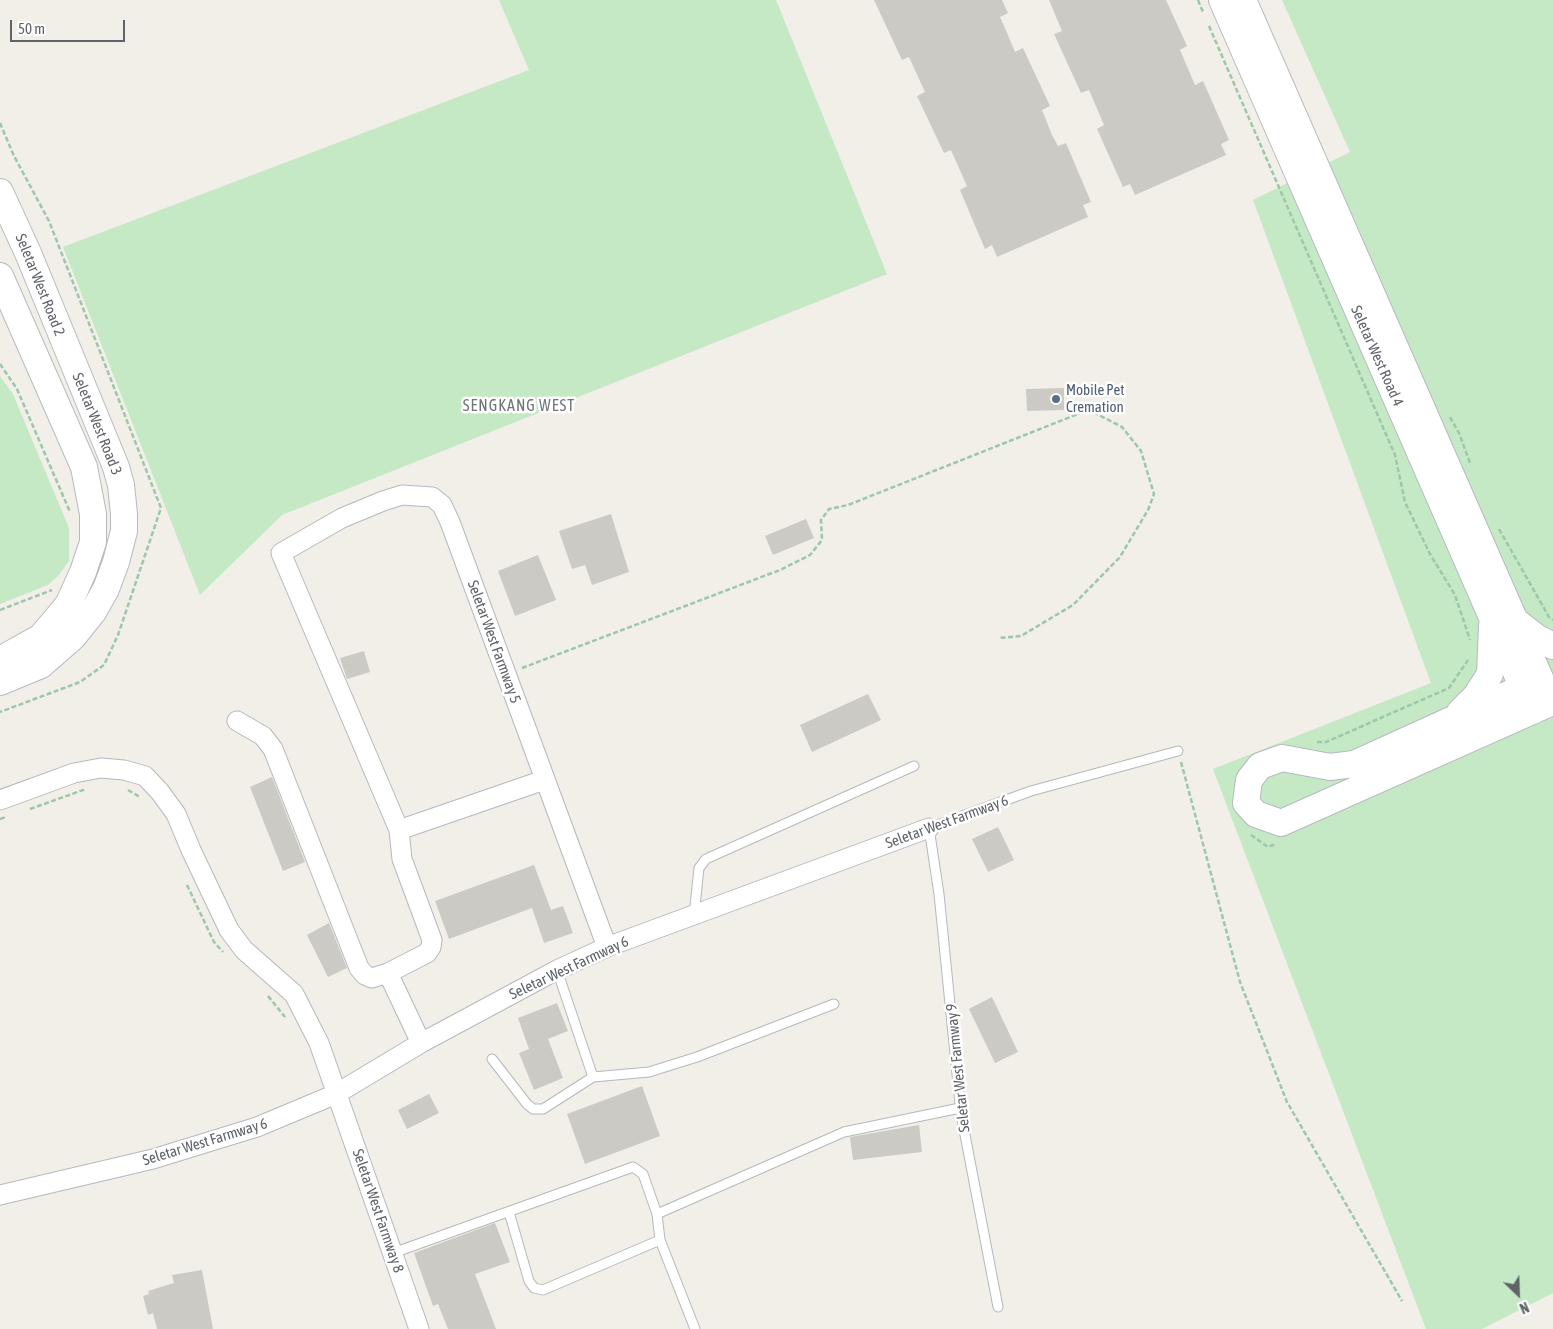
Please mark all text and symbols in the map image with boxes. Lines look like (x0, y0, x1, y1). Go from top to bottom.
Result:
scale bar (12, 10, 128, 42)
text: 50 m (18, 20, 45, 37)
street label: Seletar West Road 2 (11, 231, 69, 339)
street label: Seletar West Road 4 (1347, 303, 1407, 409)
street label: Seletar West Road 3 (68, 370, 126, 478)
place label: Mobile Pet Cremation (1066, 381, 1125, 416)
marker: Mobile Pet Cremation (1050, 393, 1062, 405)
district label: SENGKANG WEST (461, 396, 577, 416)
street label: Seletar West Farmway 5 (463, 578, 525, 706)
street label: Seletar West Farmway 6 (883, 791, 1011, 853)
street label: Seletar West Farmway 6 (507, 932, 631, 1004)
street label: Seletar West Farmway 9 (942, 1003, 974, 1133)
street label: Seletar West Farmway 6 (140, 1114, 270, 1170)
street label: Seletar West Farmway 8 (348, 1147, 408, 1275)
north arrow (1493, 1269, 1543, 1319)
text: N (1517, 1299, 1531, 1317)

